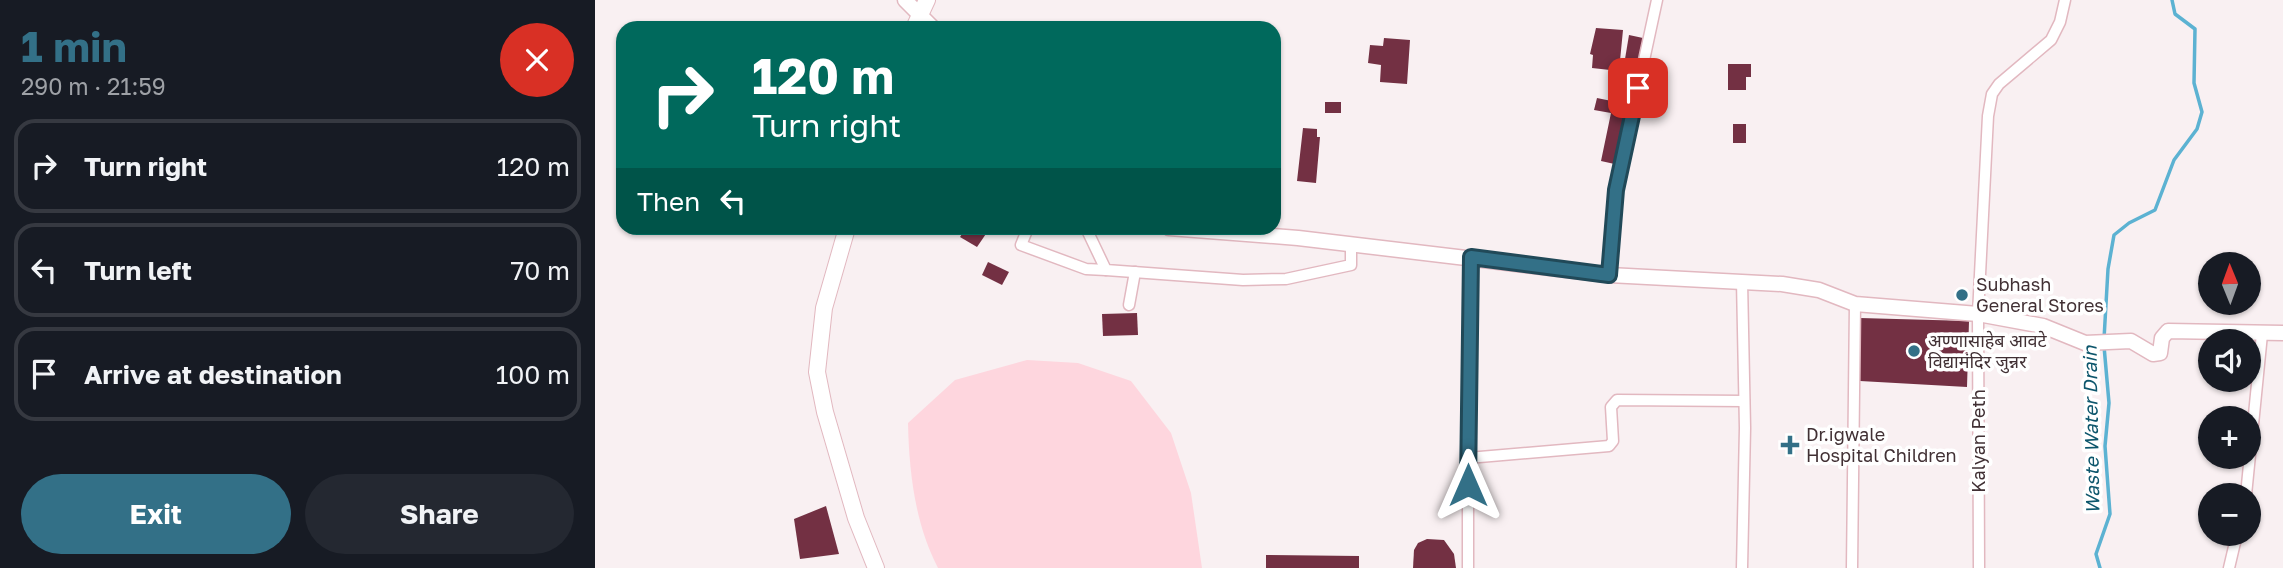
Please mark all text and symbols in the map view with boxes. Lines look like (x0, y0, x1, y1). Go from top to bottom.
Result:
text: 1 min (21, 21, 127, 71)
button: close (500, 23, 574, 97)
text: 120 m (752, 46, 894, 105)
icon: right (637, 49, 728, 140)
pin (1608, 58, 1668, 118)
icon: arrive (1619, 69, 1657, 107)
text: 290 m · 21:59 (21, 72, 166, 100)
text: Turn right (752, 106, 901, 144)
icon: right (25, 147, 63, 185)
text: Turn right (84, 151, 207, 182)
text: 120 m (497, 151, 570, 182)
icon: left (714, 182, 752, 220)
text: Then (637, 186, 700, 217)
icon: left (25, 251, 63, 289)
north arrow (2198, 252, 2261, 315)
map controls (2198, 252, 2261, 546)
text: Turn left (84, 255, 192, 286)
text: 70 m (511, 255, 570, 286)
place label: Subhash General Stores (1976, 273, 2104, 316)
marker: Subhash General Stores (1954, 287, 1970, 303)
place label: अण्णासाहेब आवटे विद्यामंदिर जुन्नर (1928, 329, 2048, 374)
button: sound (2198, 329, 2261, 392)
marker: अण्णासाहेब आवटे विद्यामंदिर जुन्नर (1906, 343, 1922, 359)
water label: Waste Water Drain (2078, 344, 2103, 514)
icon: arrive (25, 355, 63, 393)
text: Arrive at destination (84, 359, 342, 390)
text: 100 m (496, 359, 570, 390)
street label: Kalyan Peth (1967, 389, 1989, 493)
button: + (2198, 406, 2261, 469)
place label: Dr.igwale Hospital Children (1806, 423, 1957, 466)
marker: Dr.igwale Hospital Children (1780, 435, 1800, 455)
position arrow (1431, 448, 1505, 522)
button: Exit (21, 474, 291, 554)
button: Share (305, 474, 574, 554)
button: − (2198, 483, 2261, 546)

